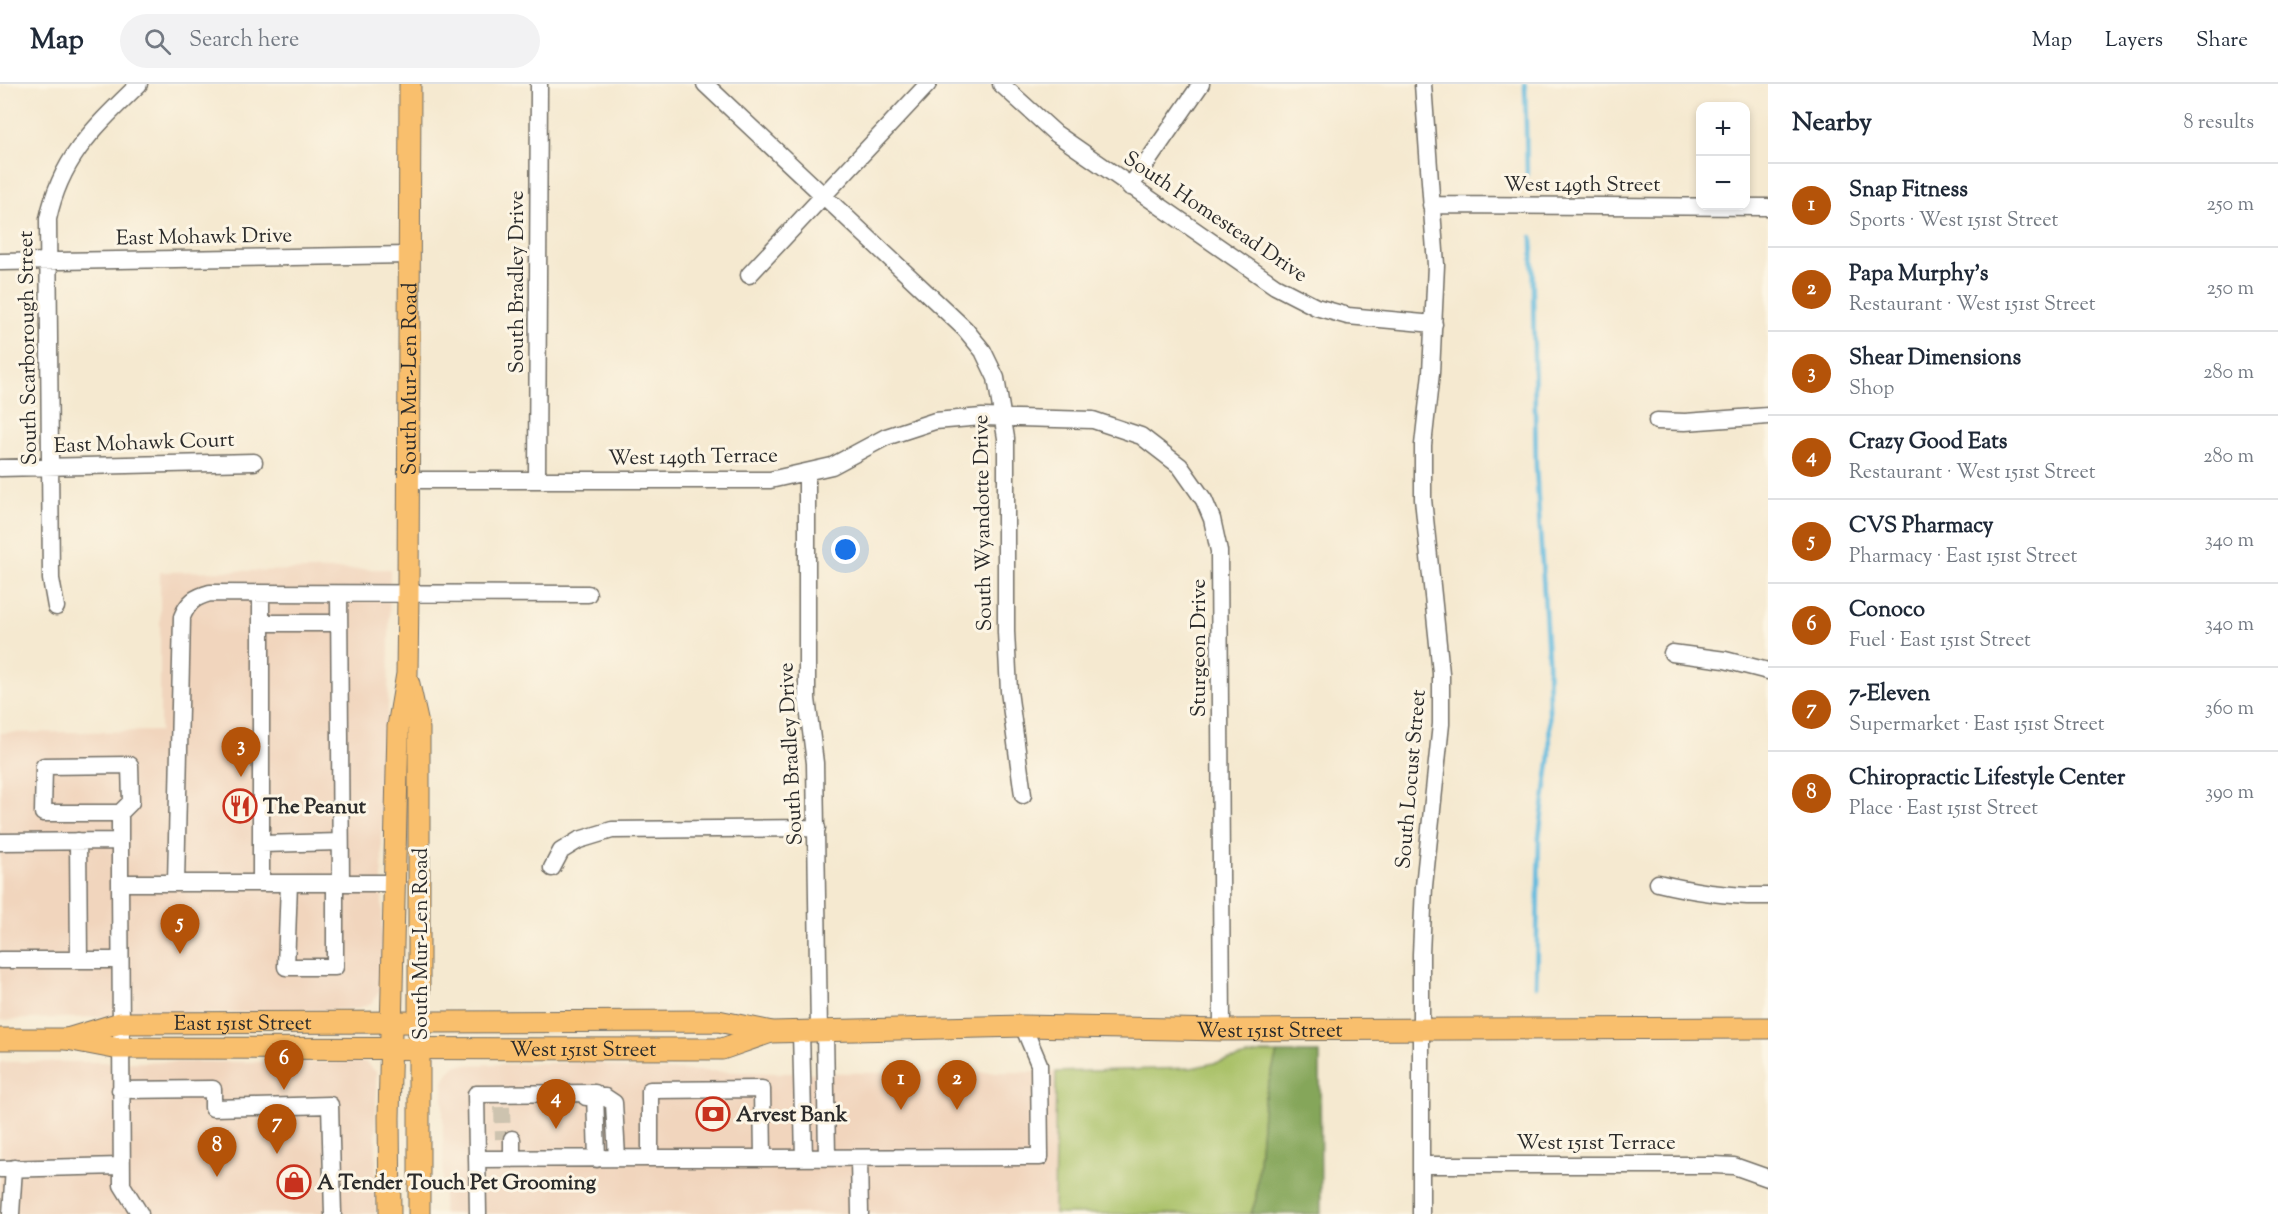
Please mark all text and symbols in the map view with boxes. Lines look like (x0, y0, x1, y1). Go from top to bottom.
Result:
search box (120, 14, 540, 68)
text: Map (30, 21, 84, 61)
icon: search (141, 25, 174, 58)
text: Search here (189, 25, 299, 57)
text: Map (2032, 26, 2072, 56)
text: Layers (2105, 26, 2163, 56)
text: Share (2196, 26, 2248, 56)
map controls (1696, 102, 1750, 210)
button: + (1696, 102, 1750, 156)
text: Nearby (1792, 105, 1872, 142)
text: 8 results (2183, 109, 2254, 138)
street label: South Homestead Drive (1117, 145, 1313, 291)
button: − (1696, 156, 1750, 210)
street label: West 149th Street (1504, 171, 1660, 201)
text: Snap Fitness (1849, 175, 1968, 207)
street label: South Bradley Drive (503, 190, 533, 374)
text: 1 (1808, 191, 1815, 220)
text: 250 m (2206, 191, 2254, 220)
text: Sports · West 151st Street (1849, 207, 2058, 236)
street label: East Mohawk Drive (116, 221, 292, 255)
street label: South Scarborough Street (12, 230, 46, 466)
text: Papa Murphy's (1849, 259, 1988, 291)
text: 2 (1807, 275, 1816, 304)
text: 250 m (2206, 275, 2254, 304)
street label: South Mur-Len Road (395, 282, 426, 475)
text: Restaurant · West 151st Street (1849, 291, 2096, 320)
text: Shear Dimensions (1849, 343, 2021, 375)
text: 3 (1807, 359, 1816, 388)
text: 280 m (2203, 359, 2254, 388)
text: Shop (1849, 375, 1894, 404)
street label: South Wyandotte Drive (967, 414, 1001, 632)
street label: East Mohawk Court (53, 426, 235, 462)
text: Crazy Good Eats (1849, 427, 2007, 459)
street label: West 149th Terrace (608, 442, 778, 474)
text: 4 (1806, 443, 1817, 472)
text: 280 m (2203, 443, 2254, 472)
text: Restaurant · West 151st Street (1849, 459, 2096, 488)
text: CVS Pharmacy (1849, 511, 1993, 543)
text: 5 (1808, 527, 1815, 556)
text: 340 m (2205, 527, 2254, 556)
your location (831, 535, 860, 564)
text: Pharmacy · East 151st Street (1849, 543, 2077, 572)
street label: Sturgeon Drive (1185, 579, 1215, 717)
text: Conoco (1849, 595, 1925, 627)
text: 6 (1807, 611, 1816, 640)
text: 340 m (2205, 611, 2254, 640)
text: Fuel · East 151st Street (1849, 627, 2031, 656)
street label: South Bradley Drive (772, 662, 812, 846)
text: 7-Eleven (1849, 679, 1930, 711)
street label: South Locust Street (1389, 688, 1435, 870)
text: 7 (1806, 695, 1817, 724)
text: 360 m (2205, 695, 2254, 724)
text: Supermarket · East 151st Street (1849, 711, 2105, 740)
pin: 3 (222, 728, 260, 777)
text: Chiropractic Lifestyle Center (1849, 763, 2125, 795)
text: 8 (1807, 779, 1817, 808)
text: 390 m (2205, 779, 2254, 808)
restaurant icon: The Peanut (222, 788, 258, 824)
place label: The Peanut (263, 793, 367, 823)
text: Place · East 151st Street (1849, 795, 2038, 824)
street label: South Mur-Len Road (407, 848, 437, 1040)
pin: 5 (160, 904, 200, 954)
street label: East 151st Street (174, 1009, 312, 1040)
street label: West 151st Street (1196, 1016, 1343, 1047)
street label: West 151st Street (510, 1036, 657, 1066)
pin: 6 (264, 1040, 304, 1090)
pin: 1 (882, 1060, 920, 1110)
pin: 2 (938, 1060, 976, 1110)
pin: 4 (536, 1080, 576, 1129)
bank icon: Arvest Bank (695, 1096, 731, 1132)
place label: Arvest Bank (736, 1101, 848, 1131)
pin: 7 (258, 1104, 296, 1154)
pin: 8 (198, 1128, 236, 1177)
street label: West 151st Terrace (1516, 1129, 1676, 1159)
shop icon: A Tender Touch Pet Grooming (276, 1164, 312, 1200)
place label: A Tender Touch Pet Grooming (317, 1169, 597, 1199)

